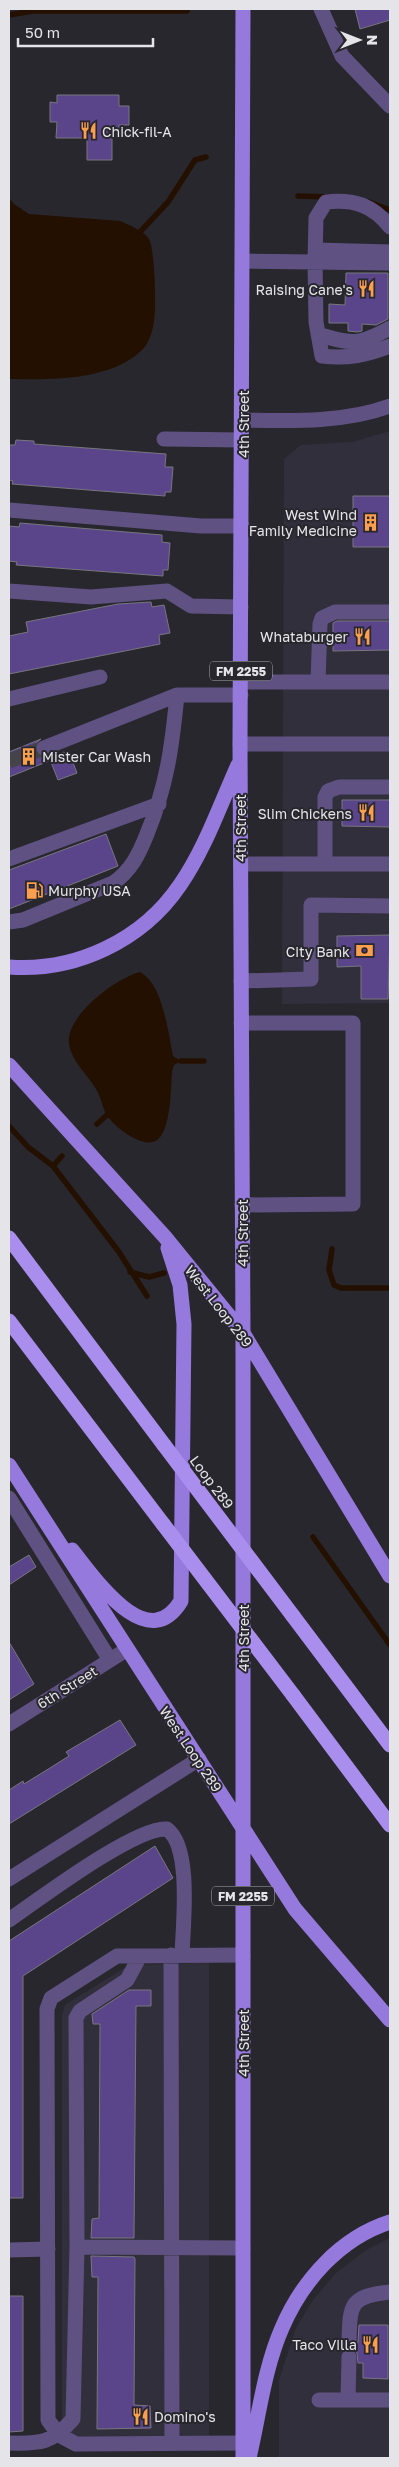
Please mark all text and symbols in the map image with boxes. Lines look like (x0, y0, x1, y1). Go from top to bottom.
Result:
scale bar (18, 15, 152, 47)
north arrow (334, 15, 384, 65)
text: 50 m (25, 23, 60, 41)
text: N (364, 35, 381, 45)
restaurant icon: Chick-fil-A (78, 121, 98, 141)
place label: Chick-fil-A (102, 123, 172, 140)
restaurant icon: Raising Cane's (357, 279, 377, 299)
place label: Raising Cane's (256, 281, 353, 298)
street label: 4th Street (235, 390, 252, 458)
place label: West Wind Family Medicine (249, 506, 357, 539)
building icon: West Wind Family Medicine (361, 512, 381, 532)
restaurant icon: Whataburger (352, 626, 372, 646)
place label: Whataburger (260, 628, 349, 645)
road number: FM 2255 (210, 661, 272, 680)
building icon: Mister Car Wash (18, 746, 38, 766)
place label: Mister Car Wash (42, 748, 151, 765)
street label: 4th Street (232, 794, 249, 862)
restaurant icon: Slim Chickens (356, 803, 376, 823)
place label: Slim Chickens (258, 805, 352, 822)
fuel station icon: Murphy USA (24, 880, 44, 900)
place label: Murphy USA (48, 882, 131, 899)
bank icon: City Bank (354, 941, 374, 961)
place label: City Bank (286, 943, 350, 960)
street label: 4th Street (234, 1199, 251, 1267)
street label: West Loop 289 (182, 1262, 256, 1350)
street label: Loop 289 (187, 1452, 237, 1512)
street label: 4th Street (235, 1604, 252, 1672)
street label: 6th Street (34, 1662, 100, 1712)
street label: West Loop 289 (156, 1703, 226, 1795)
road number: FM 2255 (212, 1886, 274, 1905)
street label: 4th Street (235, 2009, 252, 2077)
restaurant icon: Taco Villa (361, 2334, 381, 2354)
place label: Taco Villa (292, 2336, 357, 2353)
restaurant icon: Domino's (130, 2406, 150, 2426)
place label: Domino's (154, 2408, 216, 2425)

